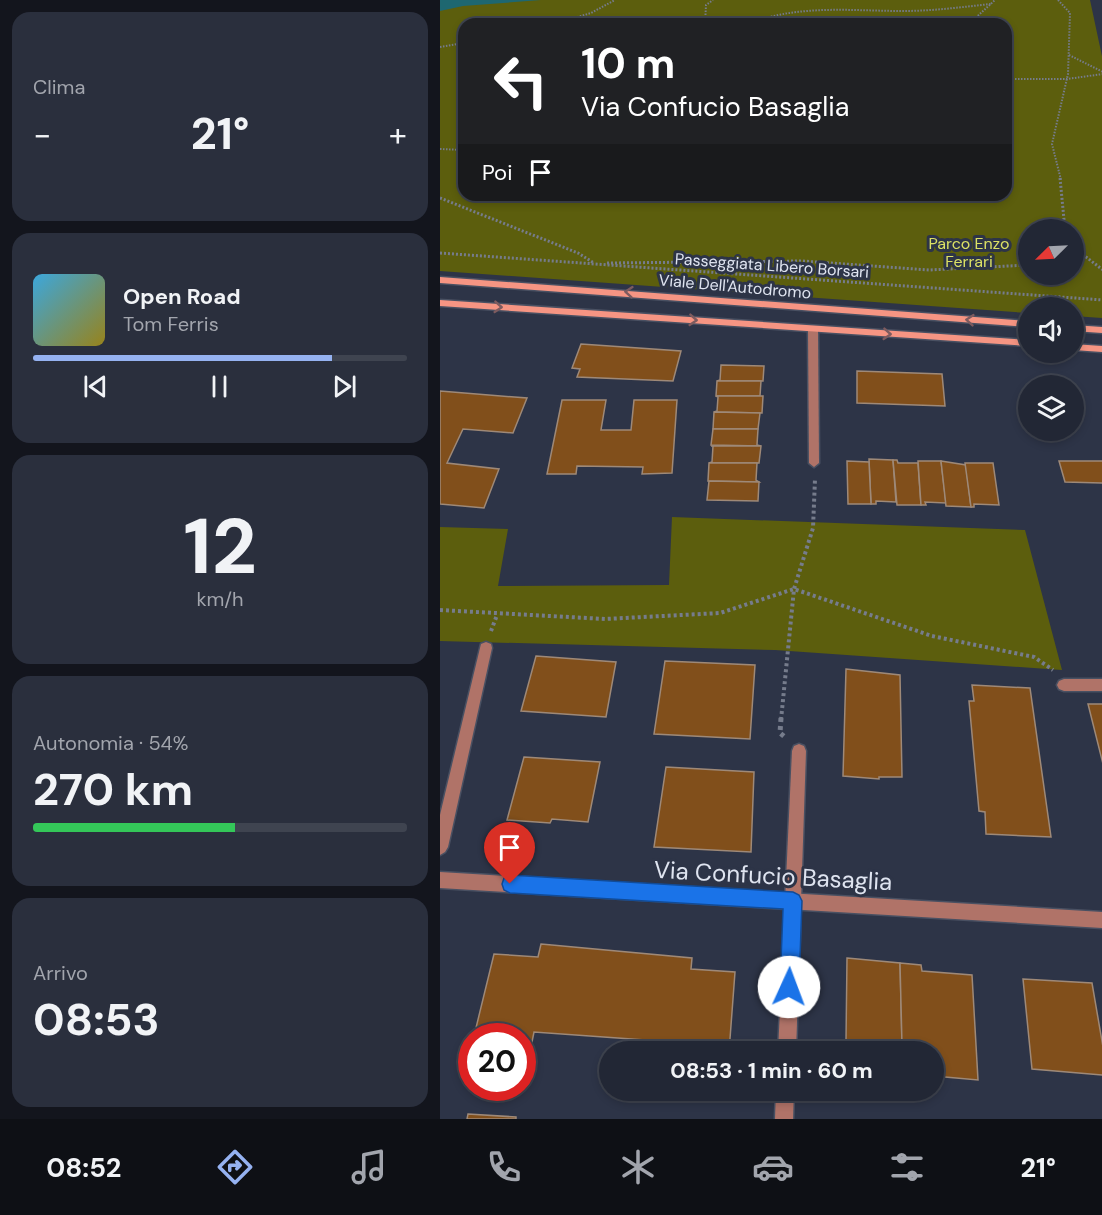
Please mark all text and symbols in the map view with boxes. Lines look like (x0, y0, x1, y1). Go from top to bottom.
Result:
text: 10 m (581, 36, 675, 91)
icon: left (482, 42, 560, 120)
text: Clima (33, 74, 85, 100)
text: Via Confucio Basaglia (581, 89, 850, 124)
text: 21° (191, 104, 249, 163)
text: − (33, 113, 51, 156)
text: + (389, 113, 407, 156)
icon: arrive (524, 156, 557, 189)
text: Poi (482, 158, 512, 187)
north arrow (1018, 219, 1084, 285)
map controls (1018, 219, 1084, 441)
park label: Parco Enzo Ferrari (928, 233, 1010, 272)
street label: Passeggiata Libero Borsari (674, 248, 870, 283)
street label: Viale Dell'Autodromo (658, 269, 812, 304)
text: Open Road (123, 282, 241, 311)
one-way arrow (624, 286, 633, 299)
button: sound (1018, 297, 1084, 363)
one-way arrow (494, 300, 503, 313)
text: Tom Ferris (123, 311, 219, 337)
one-way arrow (965, 313, 974, 326)
one-way arrow (688, 314, 697, 327)
one-way arrow (883, 327, 892, 340)
icon: previous (79, 370, 112, 403)
icon: pause (203, 370, 236, 403)
icon: next (328, 370, 361, 403)
button: layers (1018, 375, 1084, 441)
text: 12 (183, 496, 257, 597)
text: km/h (196, 586, 244, 612)
text: Autonomia · 54% (33, 730, 188, 756)
text: 270 km (33, 760, 193, 819)
pin (484, 822, 535, 884)
icon: arrive (493, 831, 526, 864)
street label: Via Confucio Basaglia (653, 854, 893, 897)
position arrow (757, 955, 821, 1019)
text: Arrivo (33, 960, 88, 986)
text: 08:53 (33, 990, 160, 1049)
speed limit sign: 20 (458, 1023, 536, 1101)
text: 08:53 · 1 min · 60 m (670, 1056, 873, 1085)
icon: directions (214, 1146, 256, 1188)
icon: music (348, 1146, 390, 1188)
icon: phone (483, 1146, 525, 1188)
icon: climate (617, 1146, 659, 1188)
icon: car (752, 1146, 794, 1188)
icon: filters (886, 1146, 928, 1188)
text: 08:52 (46, 1150, 121, 1185)
text: 21° (1021, 1150, 1056, 1185)

